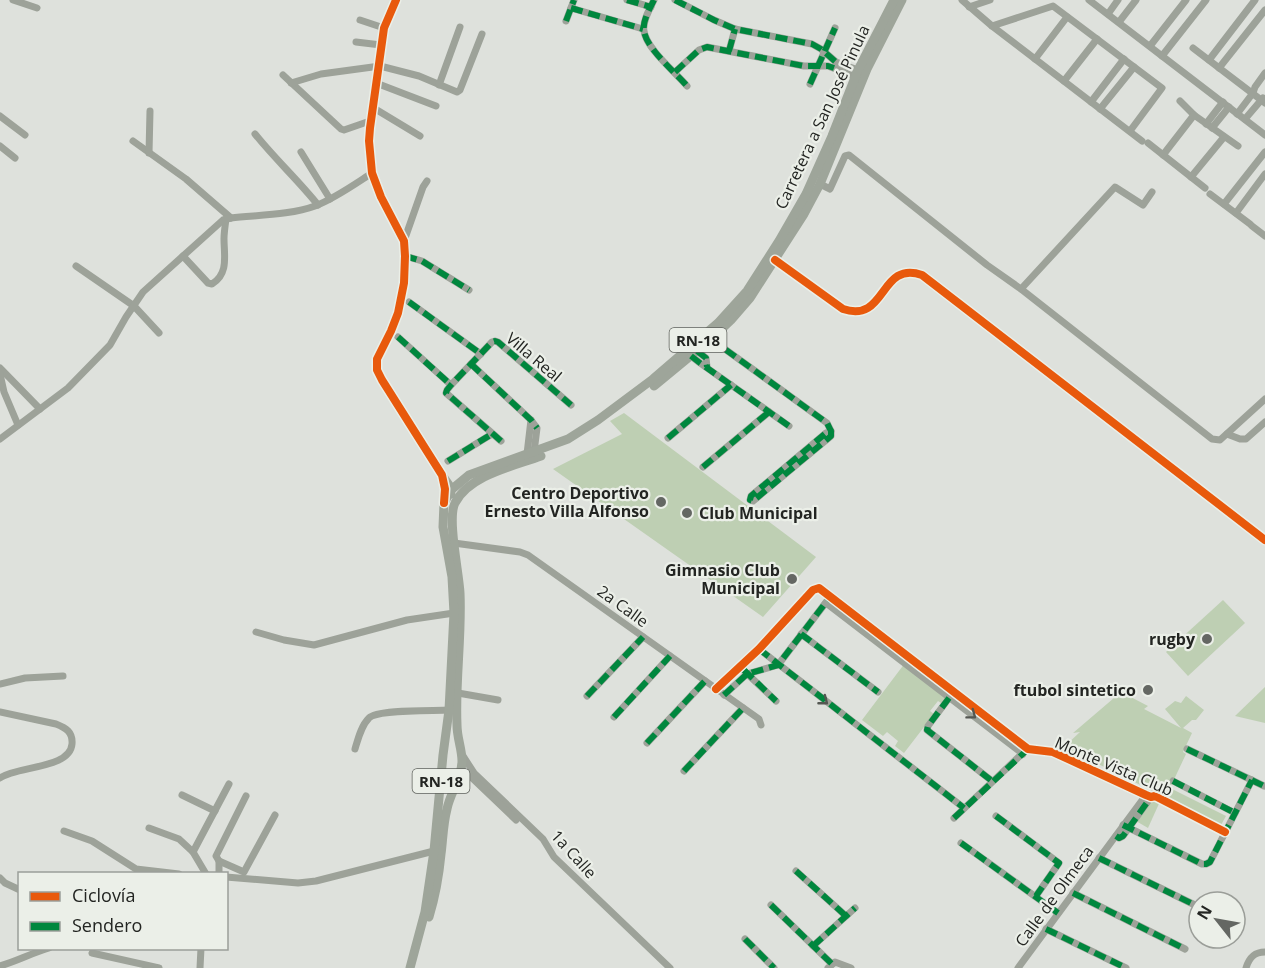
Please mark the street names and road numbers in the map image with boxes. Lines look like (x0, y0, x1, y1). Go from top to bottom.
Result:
street label: Carretera a San José Pinula (770, 21, 874, 213)
street label: Villa Real (501, 327, 567, 387)
road number: RN-18 (670, 328, 726, 352)
street label: 2a Calle (593, 580, 653, 632)
street label: Monte Vista Club (1052, 731, 1176, 801)
road number: RN-18 (412, 769, 470, 793)
street label: 1a Calle (546, 825, 602, 883)
street label: Calle de Olmeca (1010, 841, 1098, 951)

